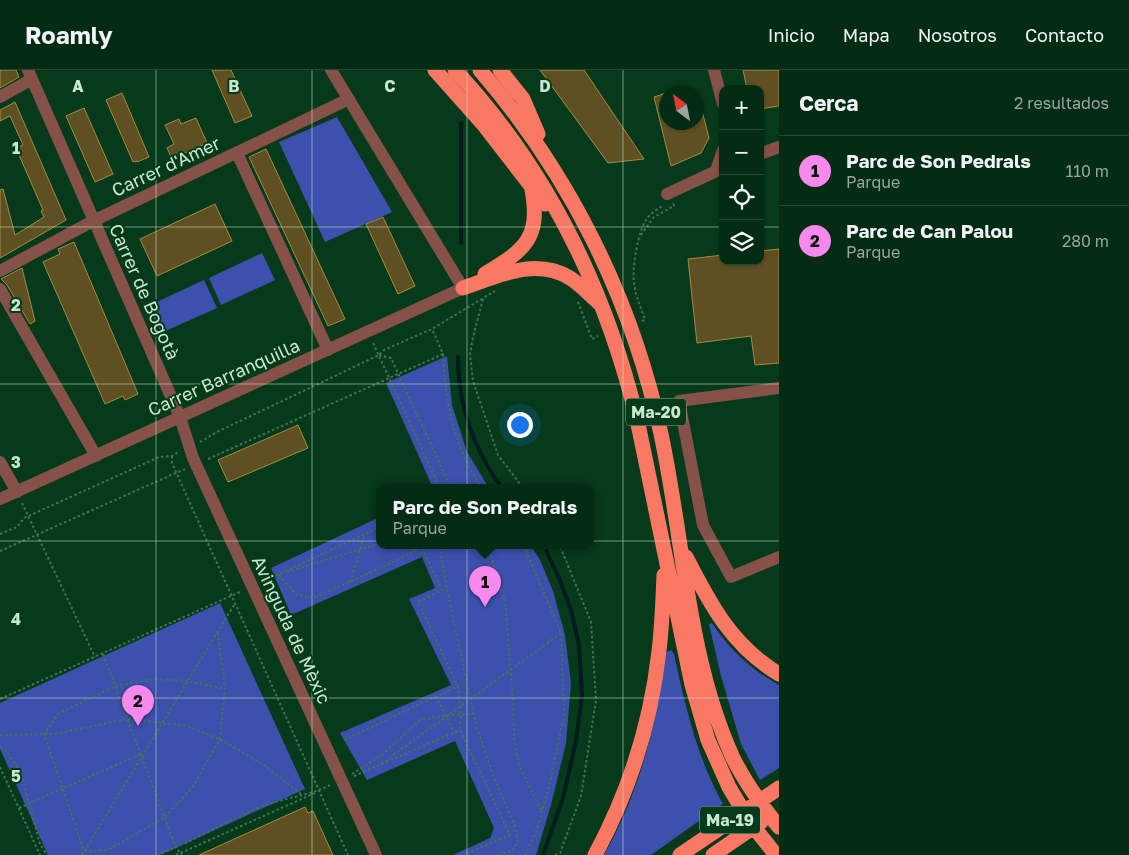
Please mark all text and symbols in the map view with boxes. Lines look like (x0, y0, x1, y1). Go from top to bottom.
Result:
text: Roamly (25, 20, 113, 49)
text: Inicio (768, 24, 815, 46)
text: Mapa (843, 24, 890, 46)
text: Nosotros (918, 24, 997, 46)
text: Contacto (1025, 24, 1104, 46)
text: A (72, 76, 84, 96)
text: B (228, 76, 240, 96)
text: C (384, 76, 396, 96)
text: D (539, 76, 551, 96)
north arrow (659, 85, 704, 130)
map controls (719, 85, 764, 265)
button: + (719, 85, 764, 130)
text: Cerca (799, 90, 858, 116)
text: 2 resultados (1014, 93, 1109, 113)
button: − (719, 130, 764, 175)
street label: Carrer d'Amer (108, 131, 223, 201)
text: 1 (12, 138, 20, 158)
text: Parc de Son Pedrals (846, 149, 1031, 172)
text: 1 (811, 161, 819, 181)
text: 110 m (1065, 161, 1109, 181)
text: Parque (846, 172, 900, 192)
button: locate (719, 175, 764, 220)
text: Parc de Can Palou (846, 219, 1013, 242)
street label: Carrer de Bogotà (105, 220, 185, 363)
button: layers (719, 220, 764, 265)
text: 2 (810, 231, 820, 251)
text: 280 m (1062, 231, 1109, 251)
text: Parque (846, 242, 900, 262)
text: 2 (11, 295, 21, 315)
street label: Carrer Barranquilla (144, 334, 303, 420)
road number: Ma-20 (626, 398, 686, 426)
your location (507, 412, 533, 438)
text: 3 (11, 452, 21, 472)
popup (376, 484, 594, 549)
text: Parc de Son Pedrals (393, 495, 577, 518)
text: Parque (393, 518, 447, 538)
street label: Avinguda de Mèxic (248, 552, 336, 707)
pin: 1 (469, 566, 501, 607)
text: 4 (11, 609, 21, 629)
pin: 2 (122, 685, 154, 726)
text: 5 (11, 766, 21, 786)
road number: Ma-19 (700, 806, 760, 834)

